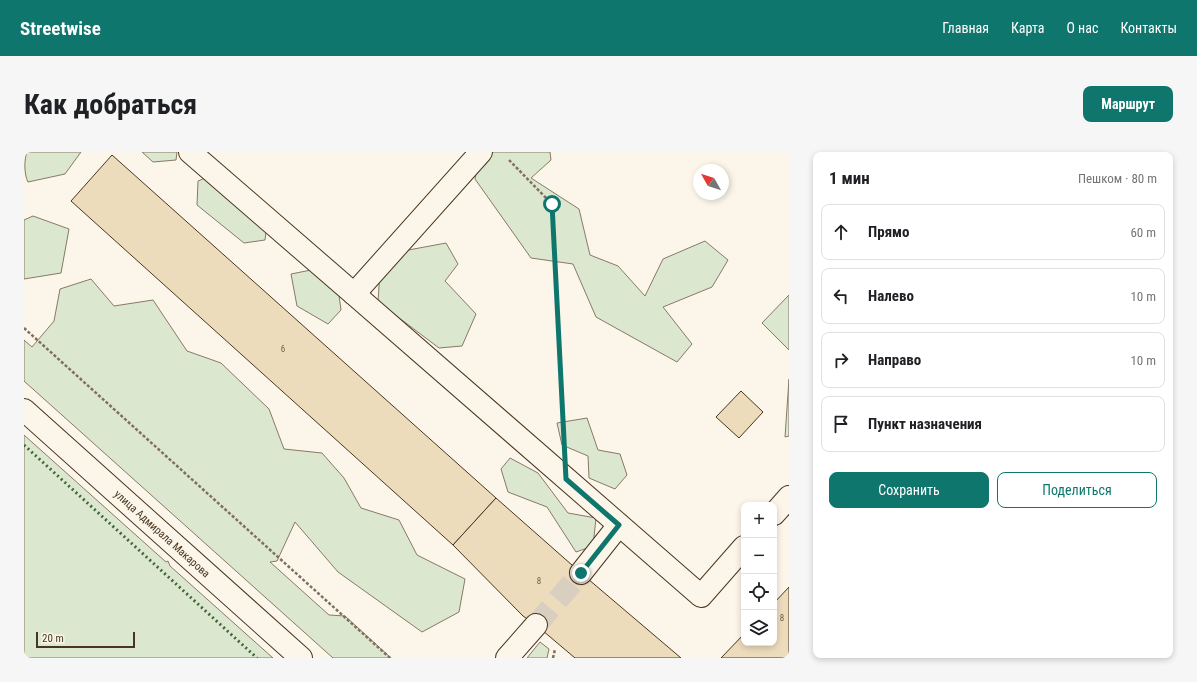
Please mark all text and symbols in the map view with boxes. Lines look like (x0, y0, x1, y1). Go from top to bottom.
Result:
text: Streetwise (20, 17, 101, 40)
text: Главная (942, 20, 989, 36)
text: Карта (1011, 20, 1044, 36)
text: О нас (1066, 20, 1098, 36)
text: Контакты (1120, 20, 1177, 36)
button: Маршрут (1083, 86, 1173, 122)
text: Как добраться (24, 88, 197, 121)
north arrow (693, 164, 729, 200)
text: 1 мин (829, 168, 870, 188)
text: Пешком · 80 m (1078, 171, 1157, 186)
route start (543, 195, 561, 213)
icon: ahead (830, 221, 852, 243)
text: Прямо (868, 223, 909, 241)
text: 60 m (1130, 225, 1156, 240)
icon: left (830, 285, 852, 307)
text: Налево (868, 287, 914, 305)
text: 10 m (1130, 289, 1156, 304)
house number: 6 (281, 344, 285, 354)
icon: right (830, 349, 852, 371)
text: Направо (868, 351, 921, 369)
text: 10 m (1130, 353, 1156, 368)
icon: arrive (830, 413, 852, 435)
text: Пункт назначения (868, 415, 982, 433)
button: Сохранить (829, 472, 989, 508)
button: Поделиться (997, 472, 1157, 508)
street label: улица Адмирала Макарова (112, 488, 212, 580)
map controls (741, 502, 777, 646)
button: + (741, 502, 777, 538)
button: − (741, 538, 777, 574)
route end (572, 564, 590, 582)
button: locate (741, 574, 777, 610)
house number: 8 (537, 576, 541, 586)
button: layers (741, 610, 777, 646)
house number: 8 (780, 613, 784, 623)
scale bar (36, 630, 135, 649)
text: 20 m (42, 632, 64, 645)

